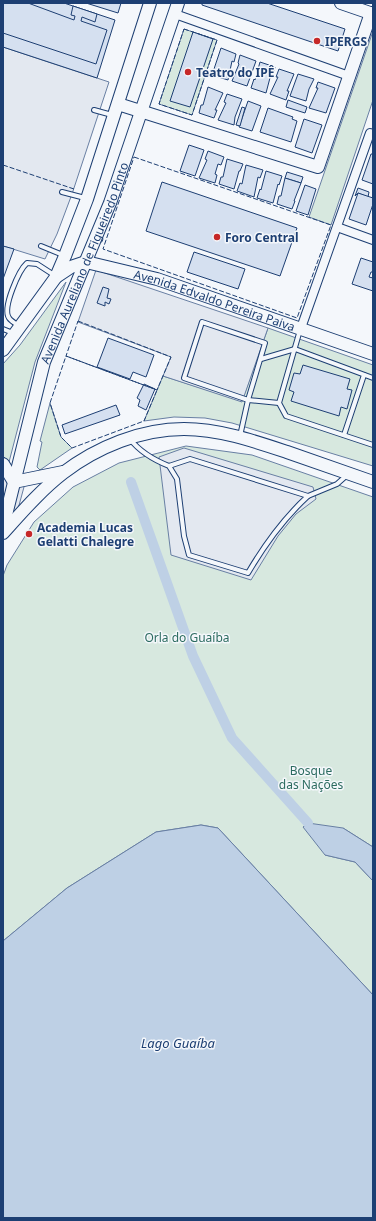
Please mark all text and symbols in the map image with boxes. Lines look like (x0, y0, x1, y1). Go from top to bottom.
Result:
place label: IPERGS (325, 33, 367, 50)
marker: IPERGS (312, 36, 322, 46)
place label: Teatro do IPÊ (196, 64, 275, 81)
marker: Teatro do IPÊ (183, 67, 193, 77)
street label: Avenida Aureliano de Figueiredo Pinto (36, 160, 132, 366)
place label: Foro Central (225, 229, 299, 246)
marker: Foro Central (212, 232, 222, 242)
street label: Avenida Edvaldo Pereira Paiva (132, 265, 298, 335)
place label: Academia Lucas Gelatti Chalegre (37, 519, 134, 550)
marker: Academia Lucas Gelatti Chalegre (24, 529, 34, 539)
park label: Orla do Guaíba (144, 629, 230, 646)
park label: Bosque das Nações (279, 762, 343, 793)
water label: Lago Guaíba (141, 1034, 216, 1052)

